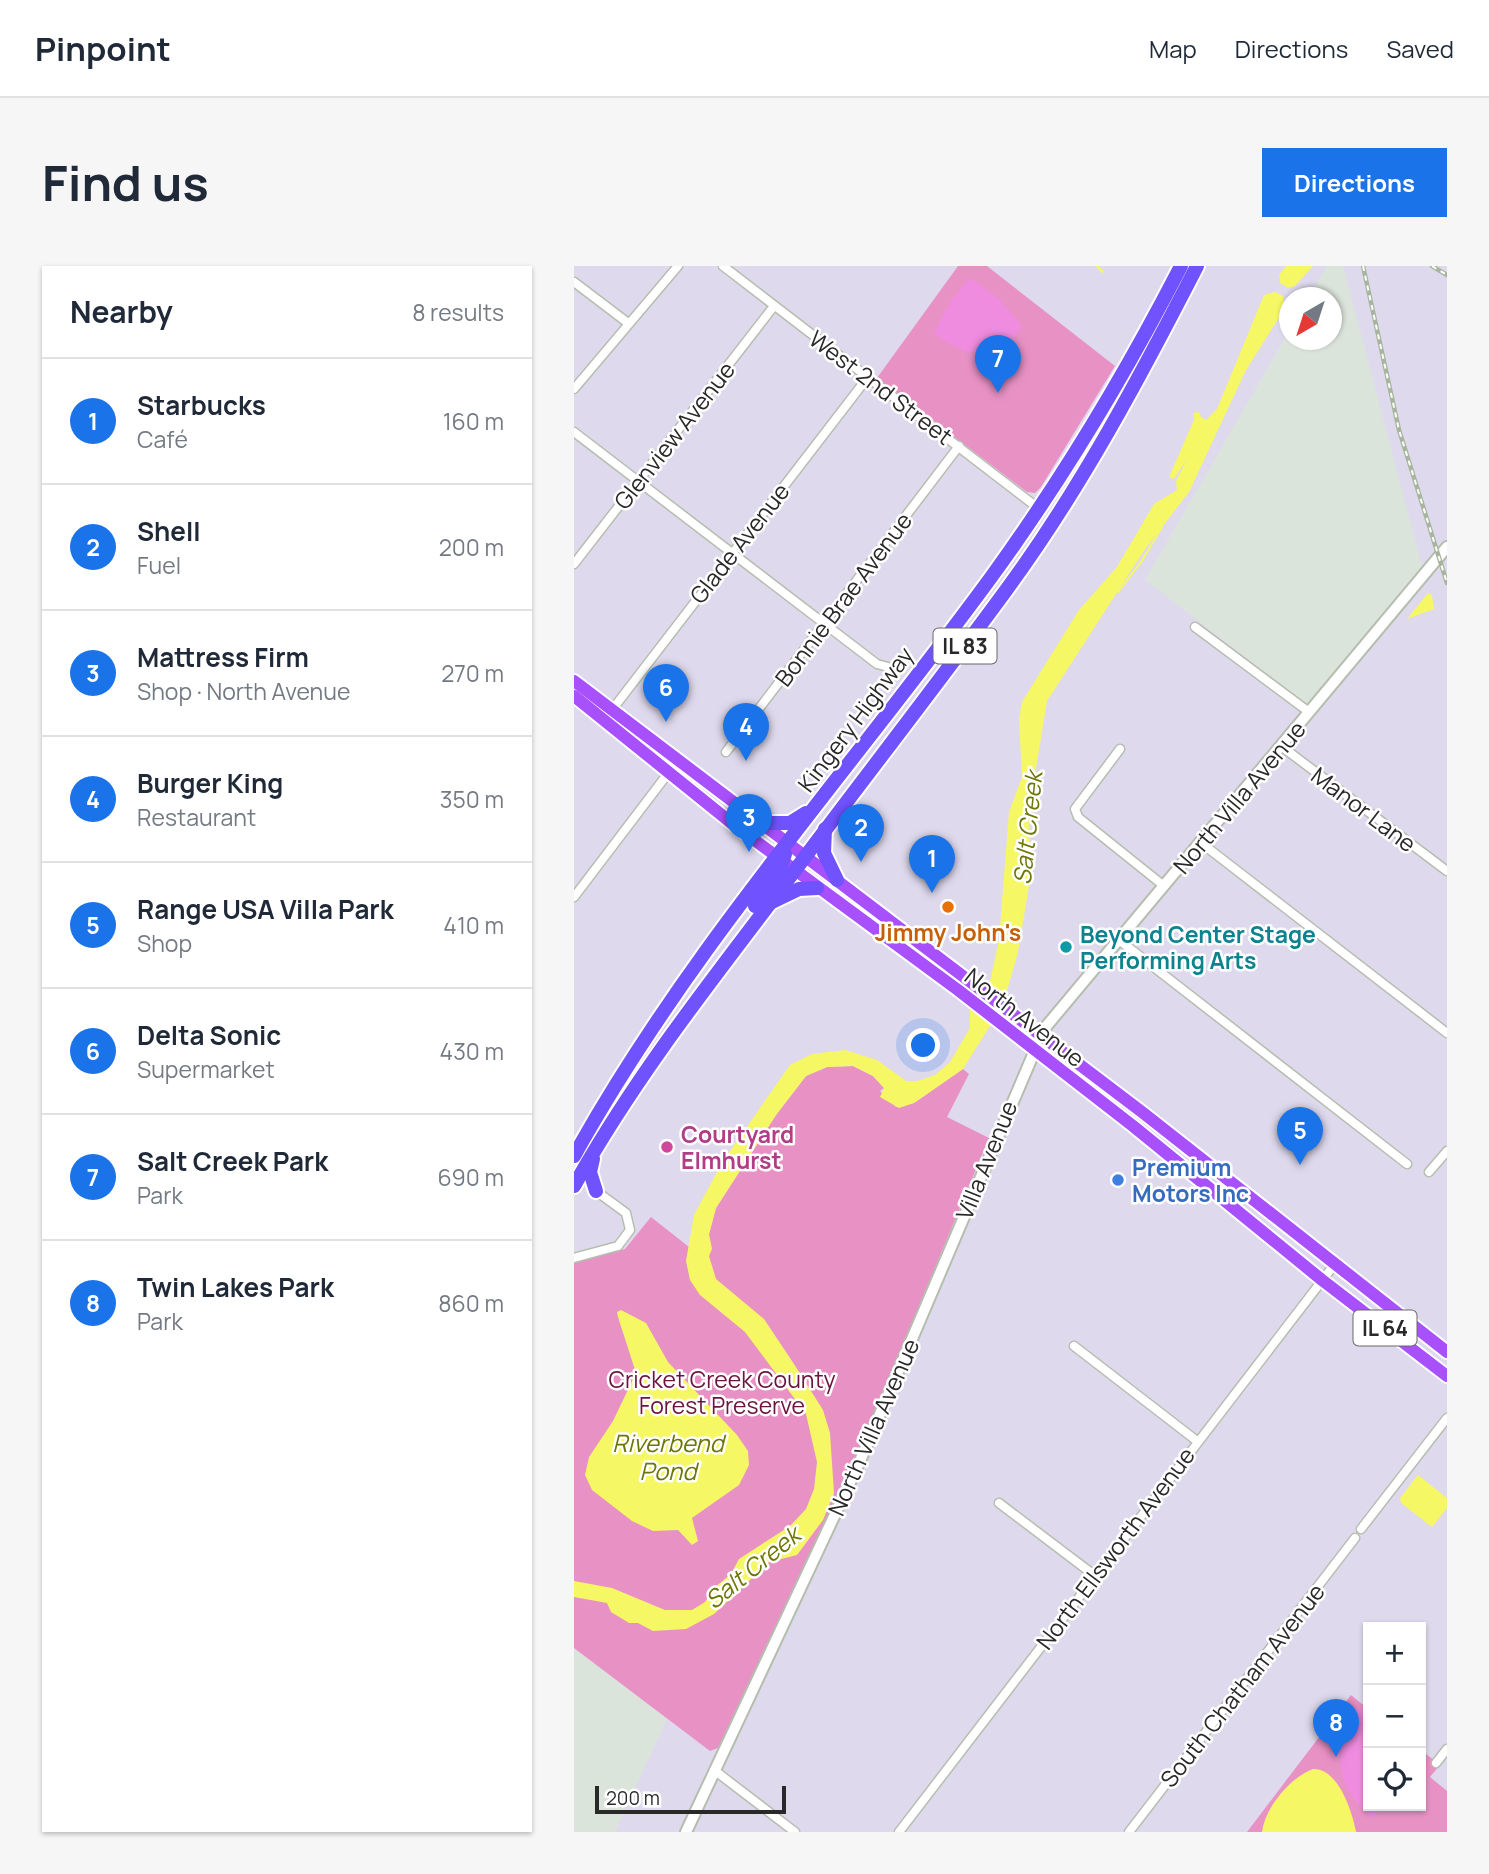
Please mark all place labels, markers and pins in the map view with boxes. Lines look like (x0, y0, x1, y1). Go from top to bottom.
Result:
pin: 7 (975, 335, 1021, 393)
pin: 6 (643, 664, 689, 722)
pin: 4 (723, 703, 769, 761)
pin: 3 (726, 794, 772, 852)
pin: 2 (838, 804, 884, 862)
pin: 1 (909, 835, 955, 893)
marker: Jimmy John's (940, 899, 956, 915)
place label: Jimmy John's (875, 916, 1021, 948)
place label: Beyond Center Stage Performing Arts (1080, 918, 1316, 976)
marker: Beyond Center Stage Performing Arts (1058, 939, 1074, 955)
pin: 5 (1277, 1107, 1323, 1165)
place label: Courtyard Elmhurst (681, 1118, 794, 1176)
marker: Courtyard Elmhurst (659, 1139, 675, 1155)
place label: Premium Motors Inc (1132, 1151, 1249, 1209)
marker: Premium Motors Inc (1110, 1172, 1126, 1188)
pin: 8 (1313, 1699, 1359, 1757)

